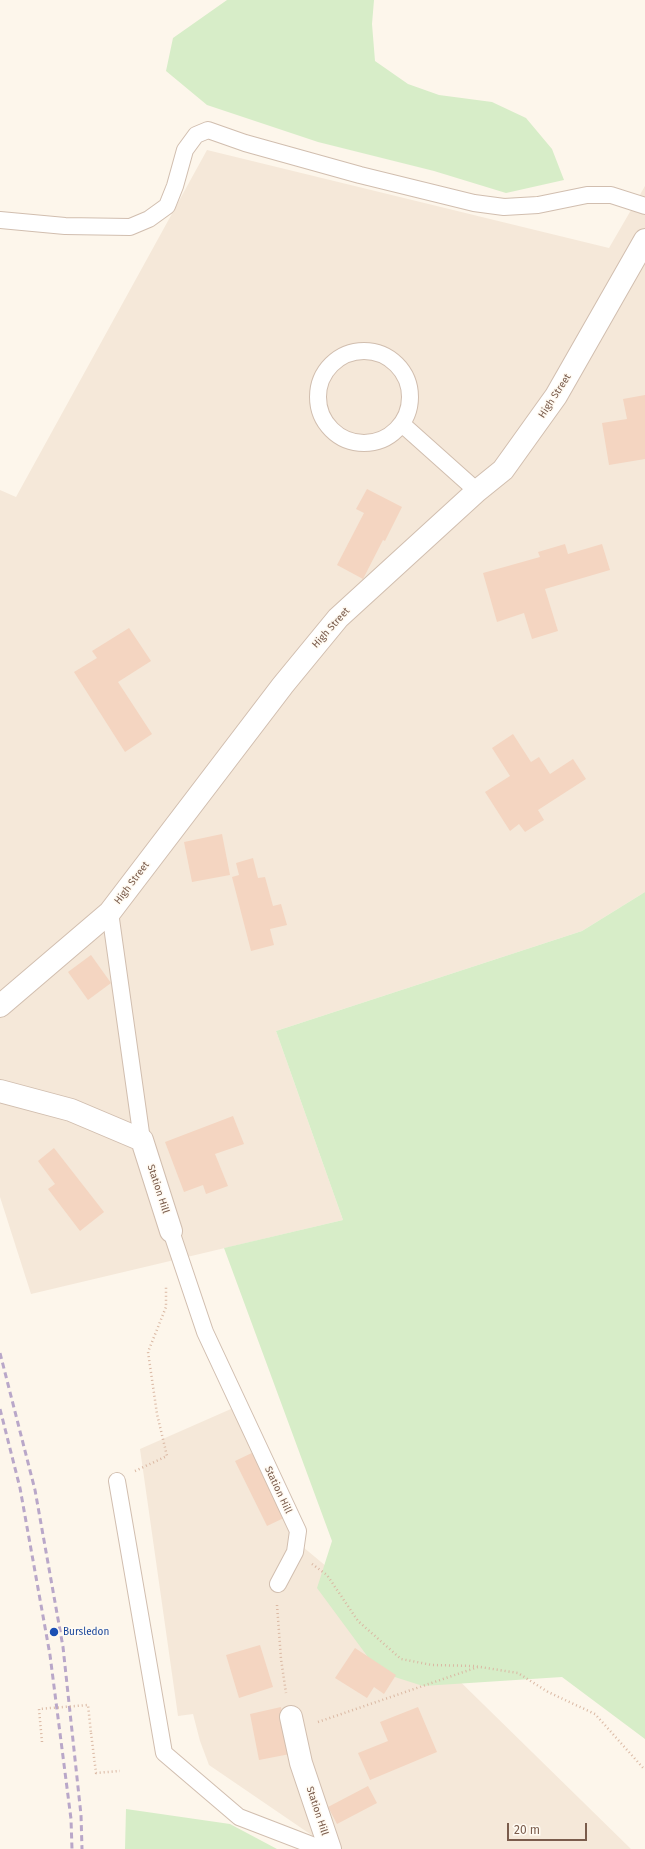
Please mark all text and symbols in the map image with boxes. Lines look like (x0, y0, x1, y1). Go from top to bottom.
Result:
street label: High Street (536, 372, 574, 420)
street label: High Street (310, 605, 352, 651)
street label: High Street (112, 859, 152, 907)
street label: Station Hill (144, 1163, 172, 1215)
street label: Station Hill (262, 1464, 294, 1516)
marker: Bursledon (48, 1626, 60, 1638)
place label: Bursledon (63, 1626, 109, 1638)
street label: Station Hill (303, 1785, 331, 1837)
scale bar (509, 1815, 589, 1841)
text: 20 m (514, 1823, 540, 1837)

